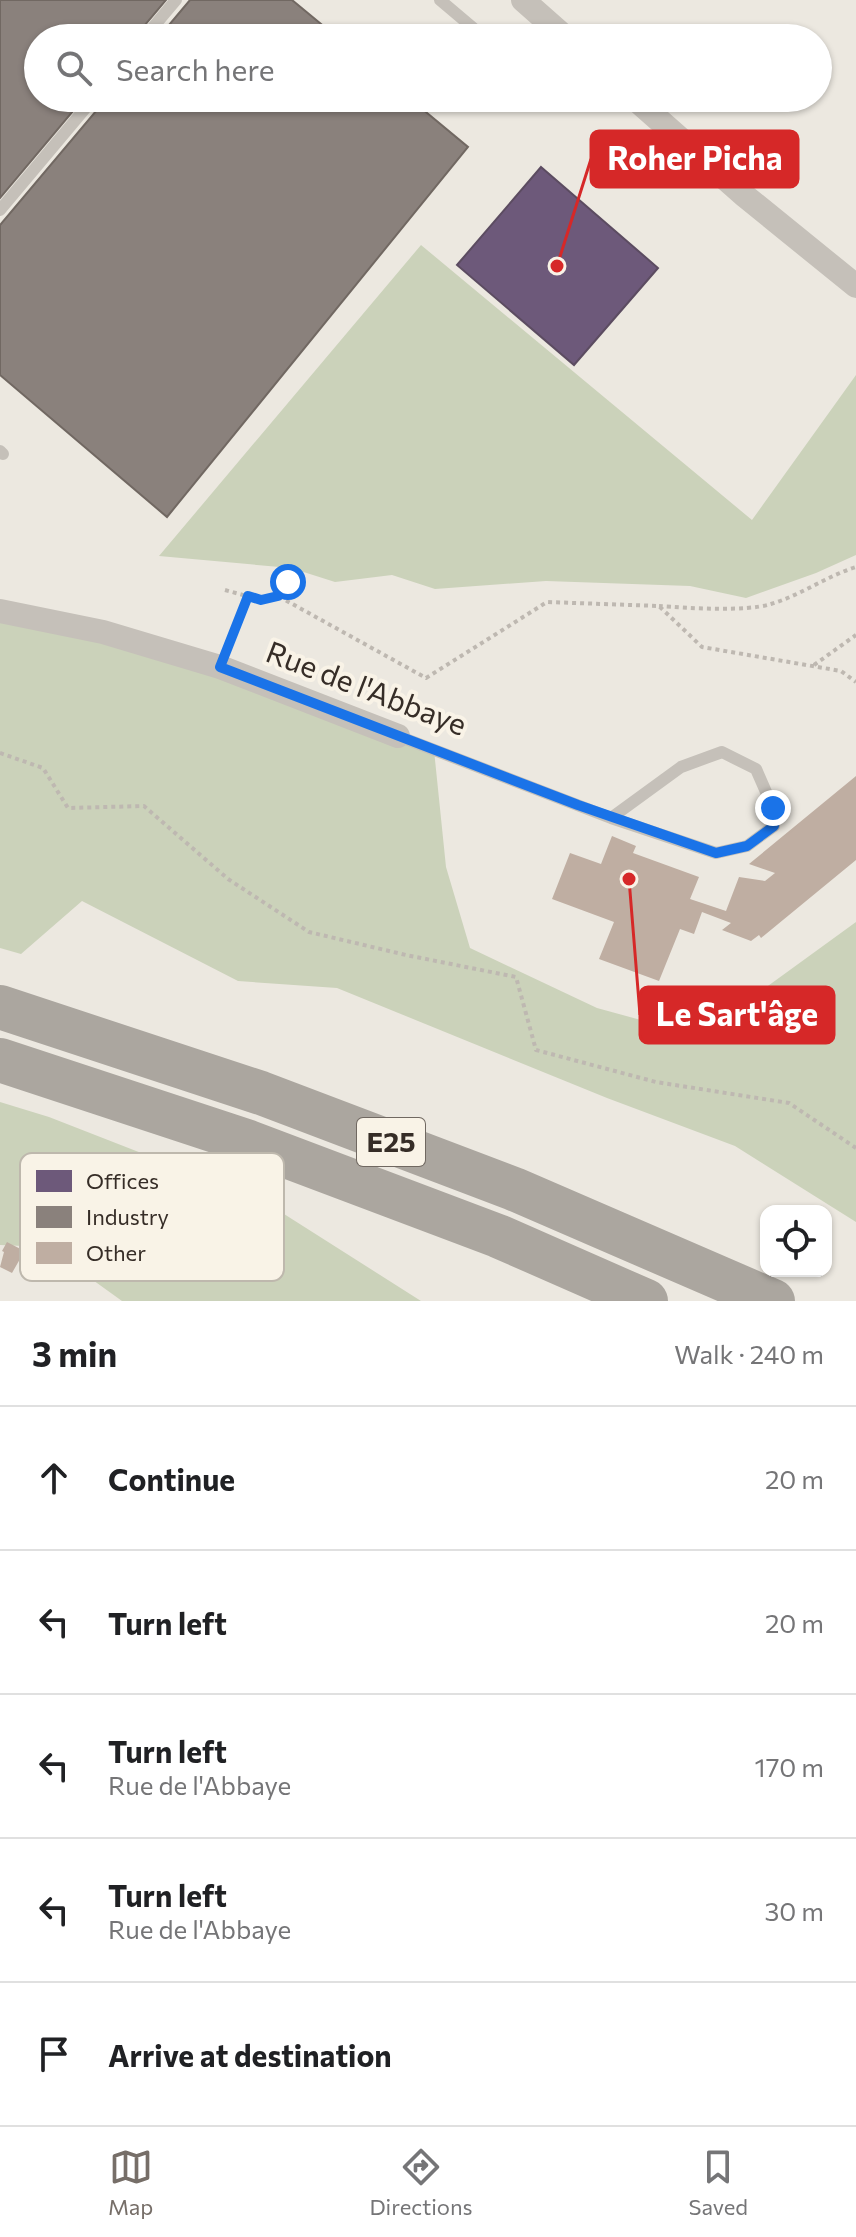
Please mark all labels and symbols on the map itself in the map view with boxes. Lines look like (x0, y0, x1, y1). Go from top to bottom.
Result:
callout: Roher Picha (591, 131, 798, 187)
text: Roher Picha (607, 137, 783, 177)
route start (270, 564, 306, 600)
street label: Rue de l'Abbaye (262, 631, 472, 742)
route end (755, 790, 791, 826)
callout: Le Sart'âge (640, 987, 834, 1043)
text: Le Sart'âge (656, 993, 818, 1033)
road number: E25 (357, 1118, 425, 1166)
legend (20, 1153, 284, 1281)
text: Offices (86, 1167, 159, 1194)
text: Industry (86, 1203, 169, 1230)
text: Other (86, 1239, 146, 1266)

